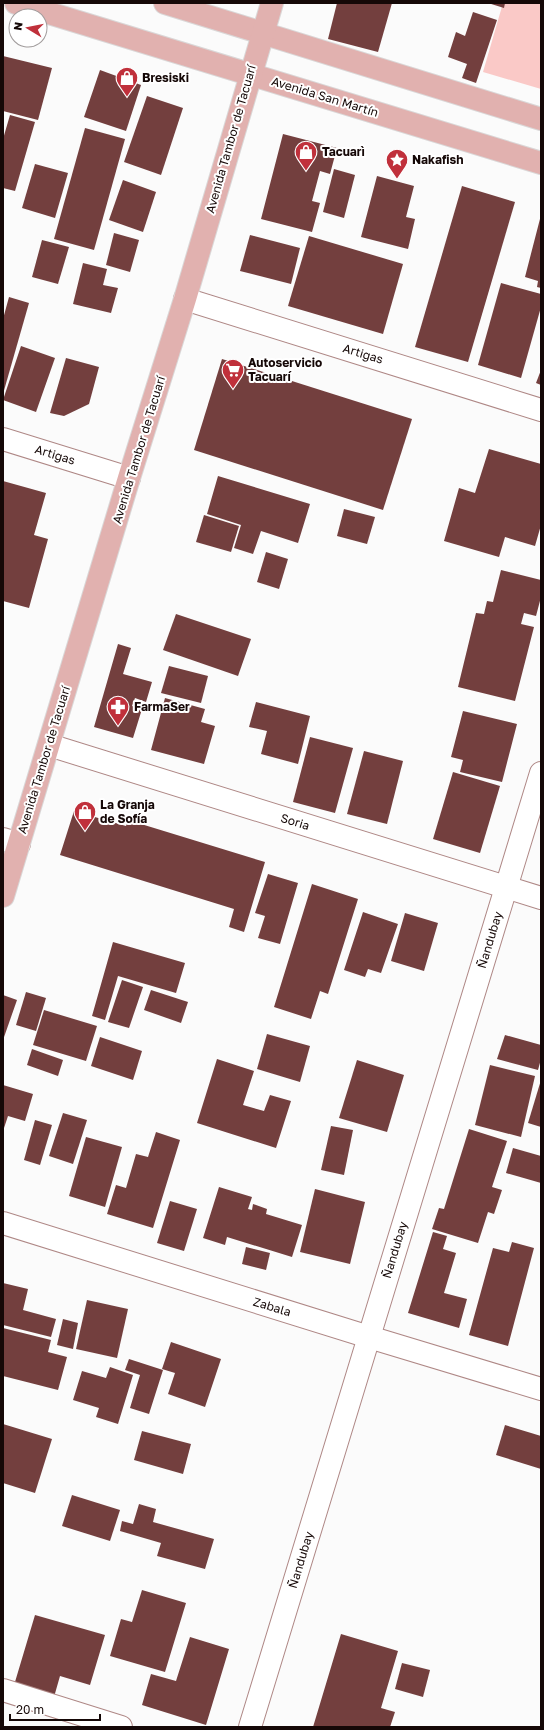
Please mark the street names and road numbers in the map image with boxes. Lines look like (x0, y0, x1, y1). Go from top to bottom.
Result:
street label: Avenida Tambor de Tacuarí (202, 62, 259, 215)
street label: Avenida San Martín (270, 73, 380, 120)
street label: Artigas (341, 340, 385, 367)
street label: Avenida Tambor de Tacuarí (109, 374, 168, 525)
street label: Artigas (33, 441, 77, 468)
street label: Avenida Tambor de Tacuarí (14, 684, 73, 835)
street label: Soria (279, 810, 311, 833)
street label: Ñandubay (474, 909, 505, 970)
street label: Ñandubay (379, 1219, 410, 1280)
street label: Zabala (251, 1294, 293, 1319)
street label: Ñandubay (285, 1529, 316, 1590)

